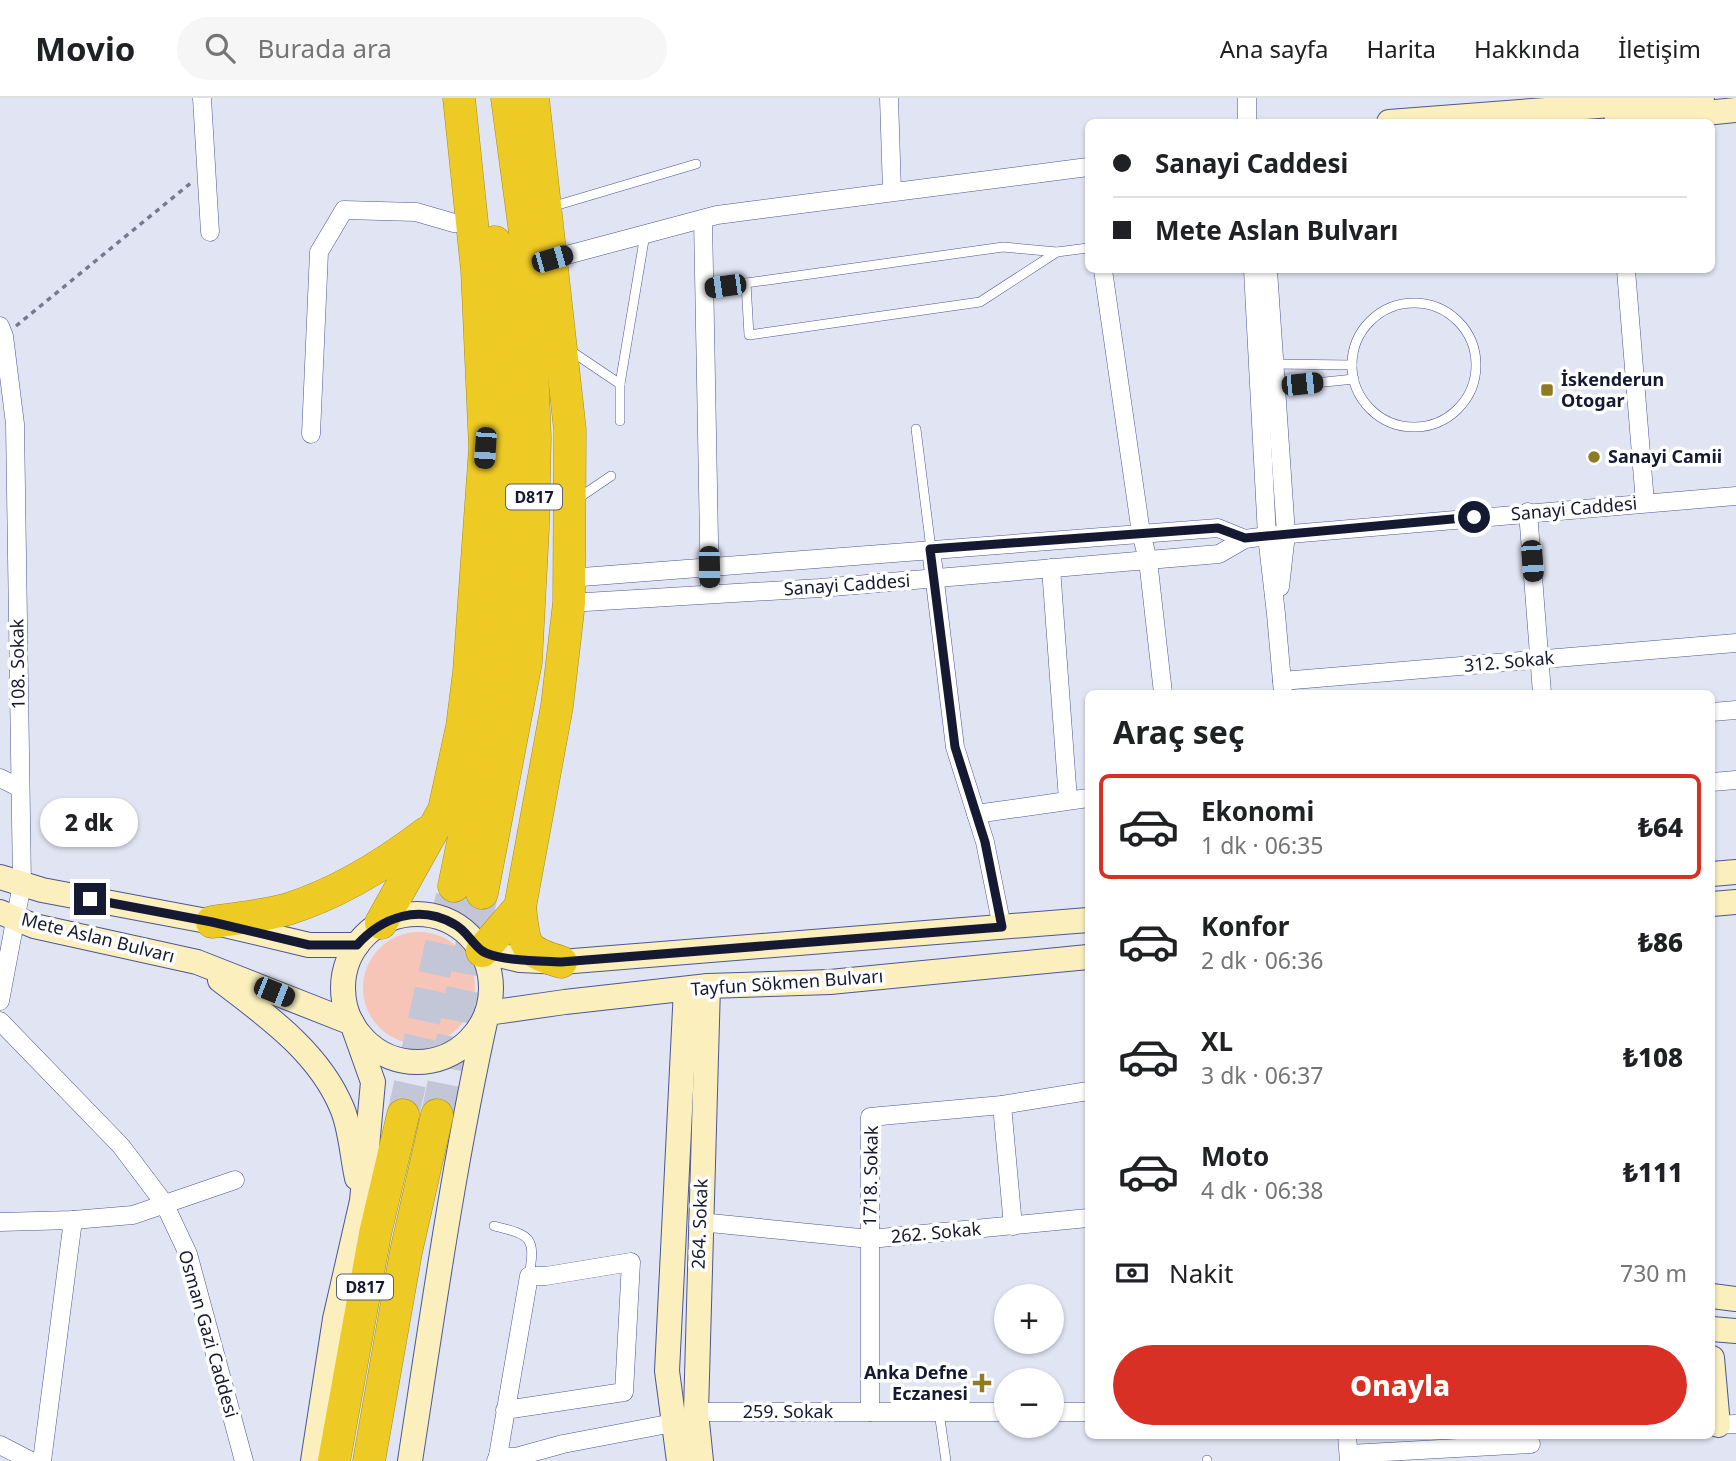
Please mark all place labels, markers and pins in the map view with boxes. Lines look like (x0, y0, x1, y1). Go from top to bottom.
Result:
place label: İskenderun Otogar (1561, 367, 1664, 412)
marker: İskenderun Otogar (1539, 382, 1555, 398)
place label: Sanayi Camii (1608, 444, 1722, 468)
marker: Sanayi Camii (1586, 449, 1602, 465)
place label: Anka Defne Eczanesi (864, 1360, 968, 1405)
marker: Anka Defne Eczanesi (974, 1375, 990, 1391)

